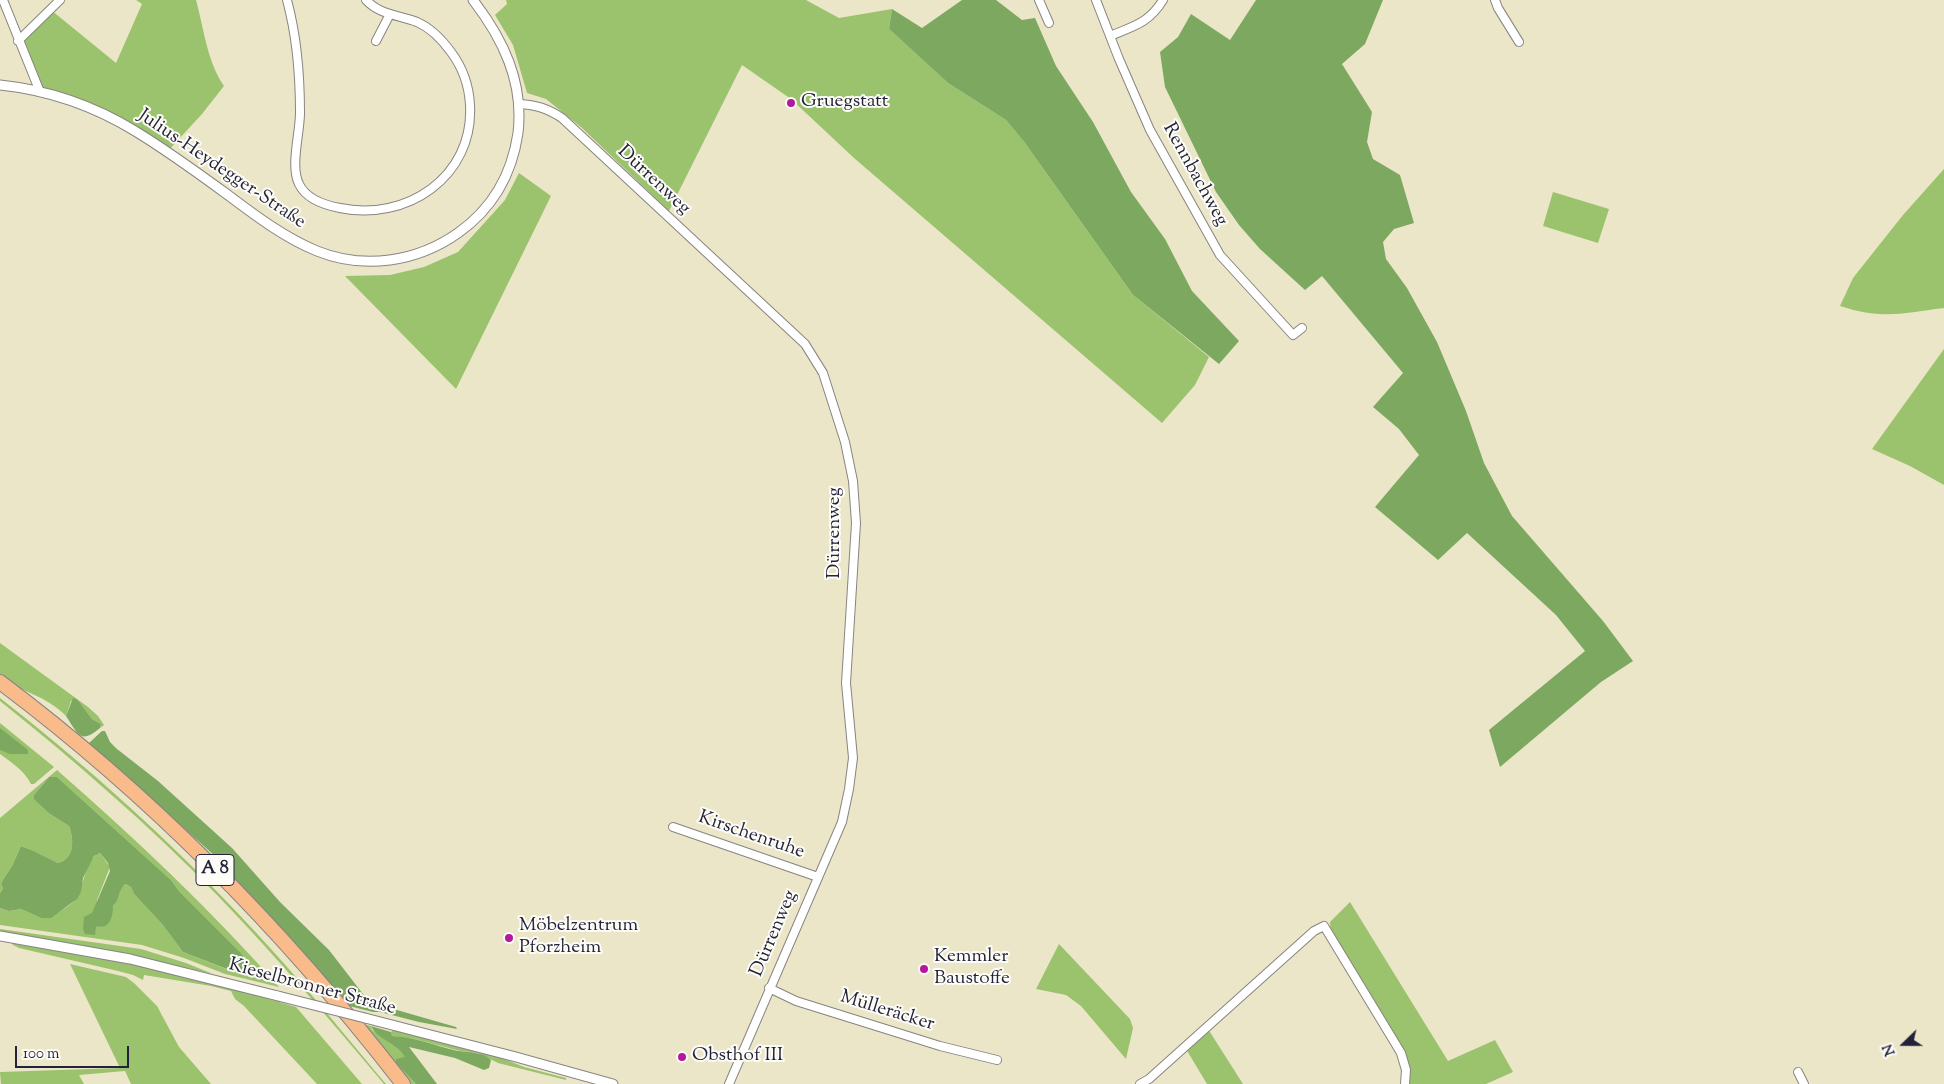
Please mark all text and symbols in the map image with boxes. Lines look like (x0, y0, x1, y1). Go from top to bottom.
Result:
place label: Gruegstatt (801, 92, 888, 114)
marker: Gruegstatt (785, 97, 797, 109)
street label: Julius-Heydegger-Straße (133, 105, 309, 235)
street label: Rennbachweg (1156, 119, 1232, 231)
street label: Dürrenweg (612, 141, 694, 221)
street label: Dürrenweg (825, 487, 847, 579)
street label: Kirschenruhe (695, 807, 807, 865)
road number: A 8 (196, 854, 234, 886)
street label: Dürrenweg (747, 887, 803, 981)
place label: Möbelzentrum Pforzheim (519, 916, 638, 960)
marker: Möbelzentrum Pforzheim (503, 932, 515, 944)
place label: Kemmler Baustoffe (934, 947, 1010, 991)
street label: Kieselbronner Straße (226, 955, 398, 1021)
marker: Kemmler Baustoffe (918, 963, 930, 975)
street label: Mülleräcker (837, 987, 937, 1037)
north arrow (1879, 1019, 1929, 1069)
scale bar (18, 1036, 131, 1068)
text: N (1879, 1041, 1901, 1059)
text: 100 m (23, 1044, 59, 1065)
place label: Obsthof III (692, 1046, 783, 1068)
marker: Obsthof III (676, 1051, 688, 1063)

